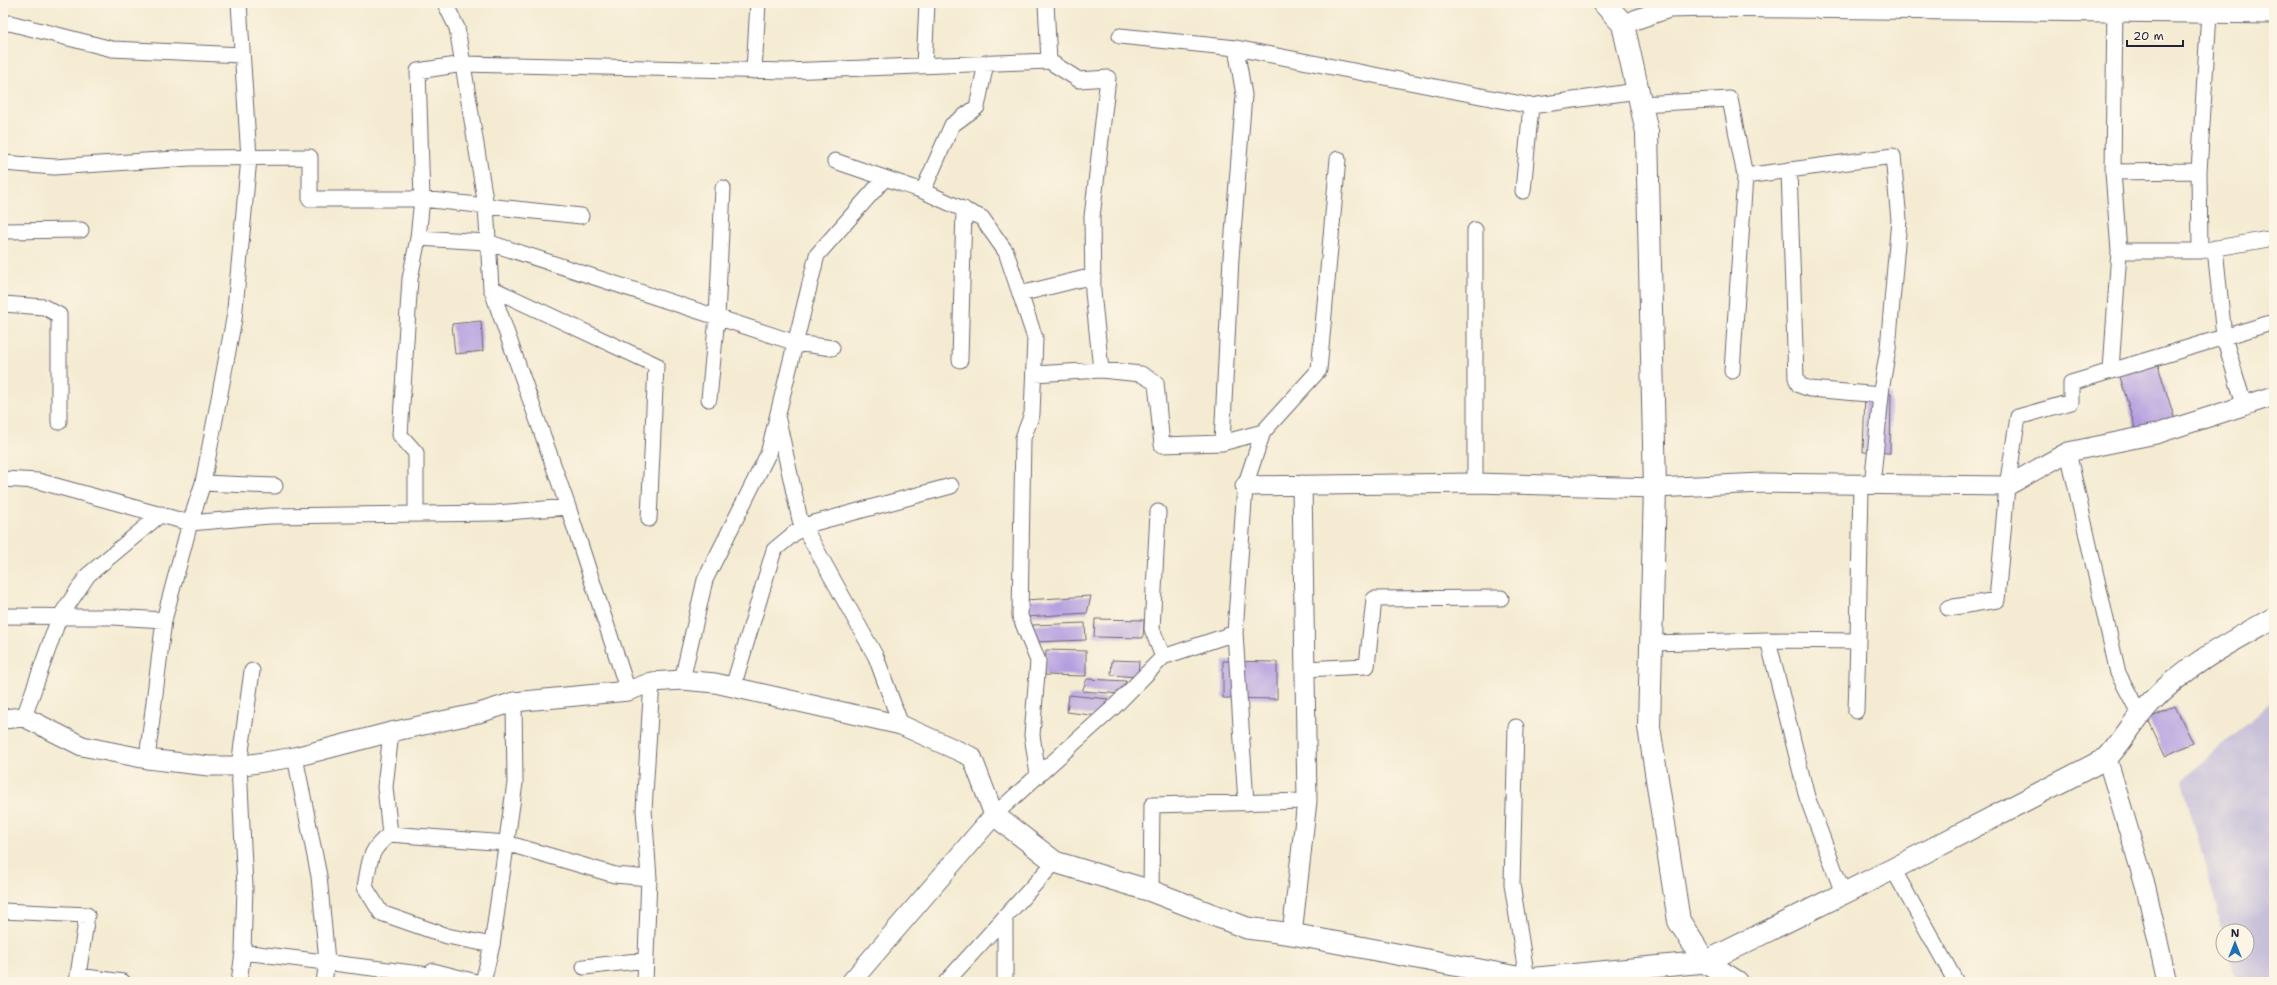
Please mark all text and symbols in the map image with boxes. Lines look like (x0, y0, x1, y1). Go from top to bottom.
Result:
scale bar (2127, 22, 2183, 48)
text: 20 m (2133, 28, 2164, 44)
north arrow (2215, 923, 2255, 963)
text: N (2231, 926, 2240, 941)

